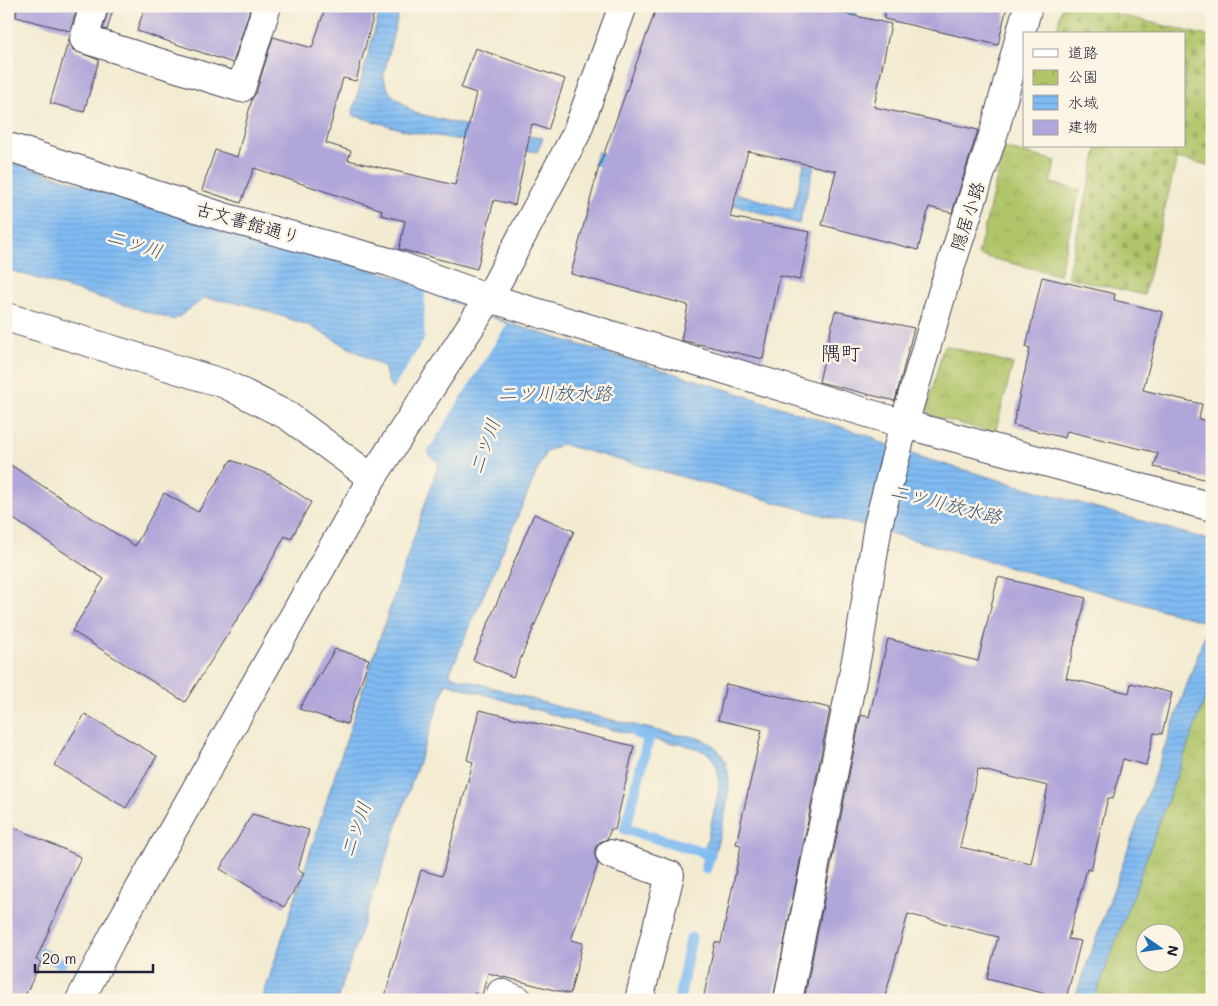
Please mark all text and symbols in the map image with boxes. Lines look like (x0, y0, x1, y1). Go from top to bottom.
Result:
legend (1023, 32, 1186, 148)
text: 道路 (1068, 42, 1098, 62)
text: 公園 (1068, 66, 1098, 86)
text: 水域 (1068, 92, 1098, 112)
text: 建物 (1068, 116, 1098, 136)
street label: 隠居小路 (944, 178, 990, 254)
street label: 古文書館通り (193, 196, 303, 248)
water label: 二ツ川 (104, 223, 166, 263)
district label: 隅町 (821, 339, 861, 365)
water label: 二ツ川放水路 (498, 380, 613, 405)
water label: 二ツ川 (463, 415, 505, 477)
water label: 二ツ川放水路 (888, 477, 1005, 529)
water label: 二ツ川 (334, 798, 376, 860)
north arrow (1136, 924, 1186, 974)
scale bar (35, 941, 152, 973)
text: N (1163, 944, 1184, 958)
text: 20 m (42, 948, 76, 968)

